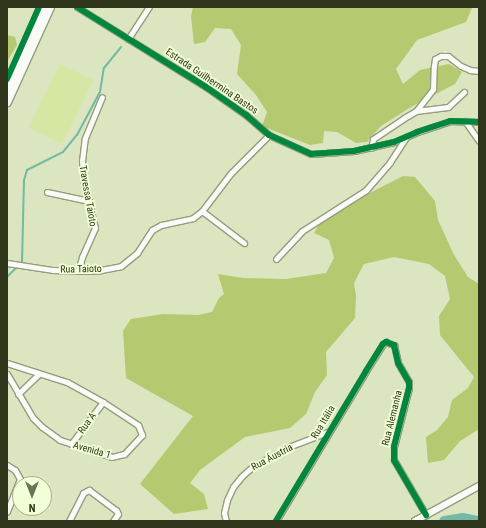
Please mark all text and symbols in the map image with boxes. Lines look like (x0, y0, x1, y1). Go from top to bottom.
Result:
street label: Estrada Guilhermina Bastos (163, 46, 261, 116)
street label: Travessa Taioto (77, 164, 99, 228)
street label: Rua Taioto (60, 263, 102, 275)
street label: Rua Alemanha (379, 389, 405, 447)
street label: Rua Itália (308, 403, 338, 441)
street label: Rua A (75, 410, 99, 436)
street label: Avenida 1 (72, 439, 112, 461)
street label: Rua Áustria (249, 441, 295, 473)
north arrow (12, 476, 52, 516)
text: N (29, 501, 35, 514)

